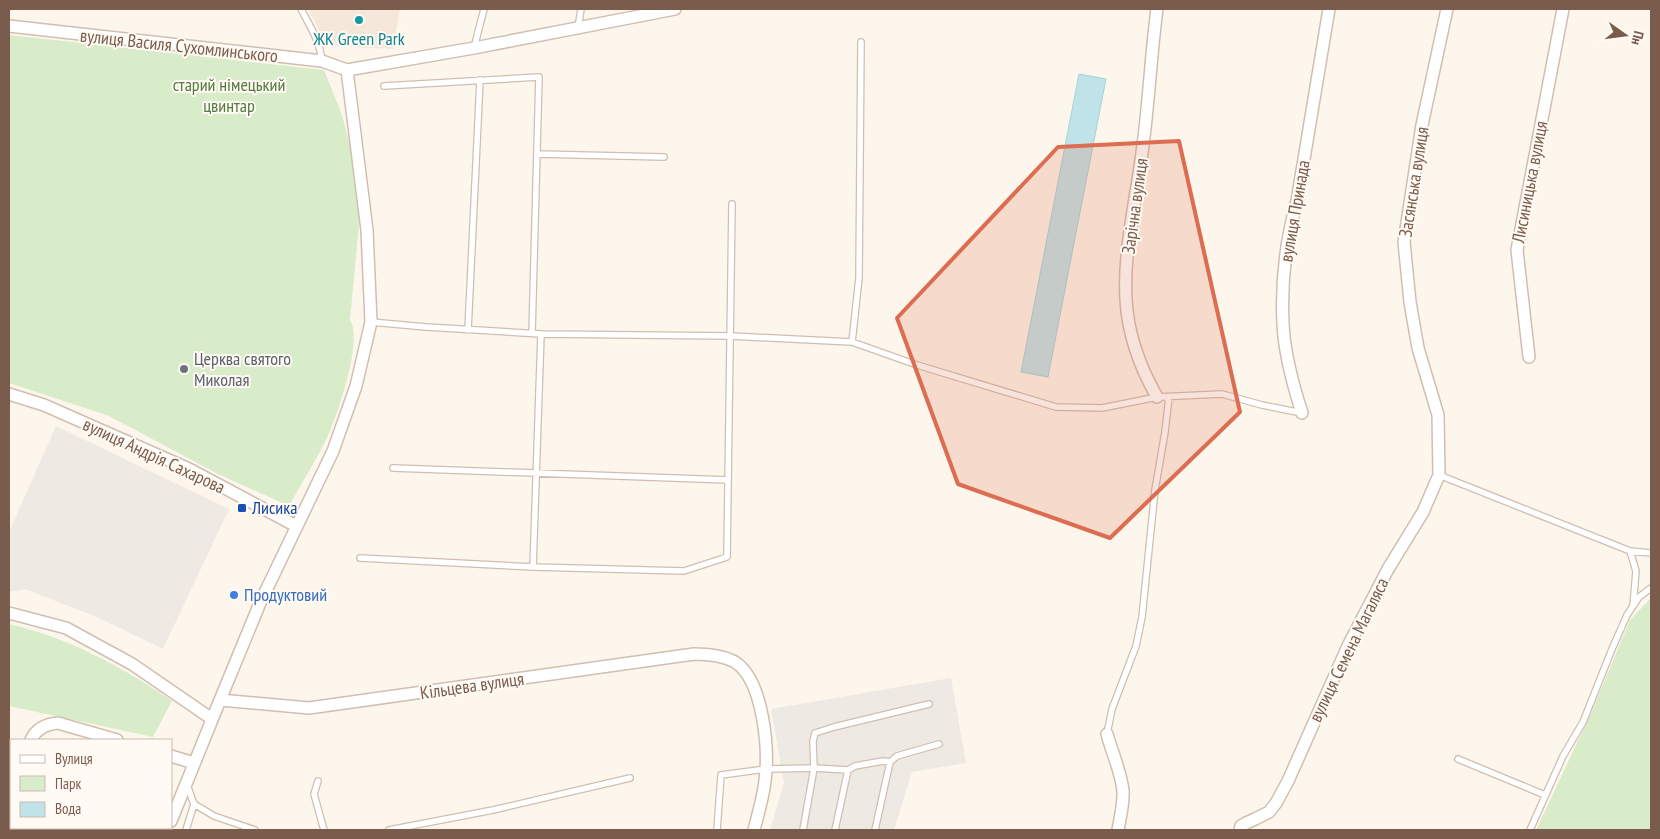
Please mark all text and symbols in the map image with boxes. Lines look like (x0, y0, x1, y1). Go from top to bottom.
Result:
north arrow (1600, 10, 1650, 60)
marker: ЖК Green Park (353, 14, 365, 26)
street label: вулиця Василя Сухомлинського (79, 24, 279, 67)
place label: ЖК Green Park (312, 27, 405, 50)
text: Пн (1627, 29, 1648, 47)
park label: старий німецький цвинтар (173, 73, 285, 117)
street label: Лисиницька вулиця (1506, 119, 1553, 246)
street label: Засянська вулиця (1393, 125, 1434, 239)
street label: Зарічна вулиця (1116, 156, 1153, 255)
street label: вулиця Принада (1274, 158, 1315, 264)
place label: Церква святого Миколая (194, 347, 291, 391)
marker: Церква святого Миколая (178, 363, 190, 375)
street label: вулиця Андрія Сахарова (80, 413, 229, 499)
place label: Лисика (251, 496, 297, 519)
marker: Лисика (236, 502, 248, 514)
street label: вулиця Семена Магаляса (1304, 574, 1393, 726)
place label: Продуктовий (244, 583, 327, 606)
marker: Продуктовий (228, 589, 240, 601)
street label: Кільцева вулиця (419, 667, 525, 704)
legend (10, 739, 172, 829)
text: Вулиця (55, 749, 93, 768)
text: Парк (55, 774, 81, 793)
text: Вода (55, 799, 81, 818)

